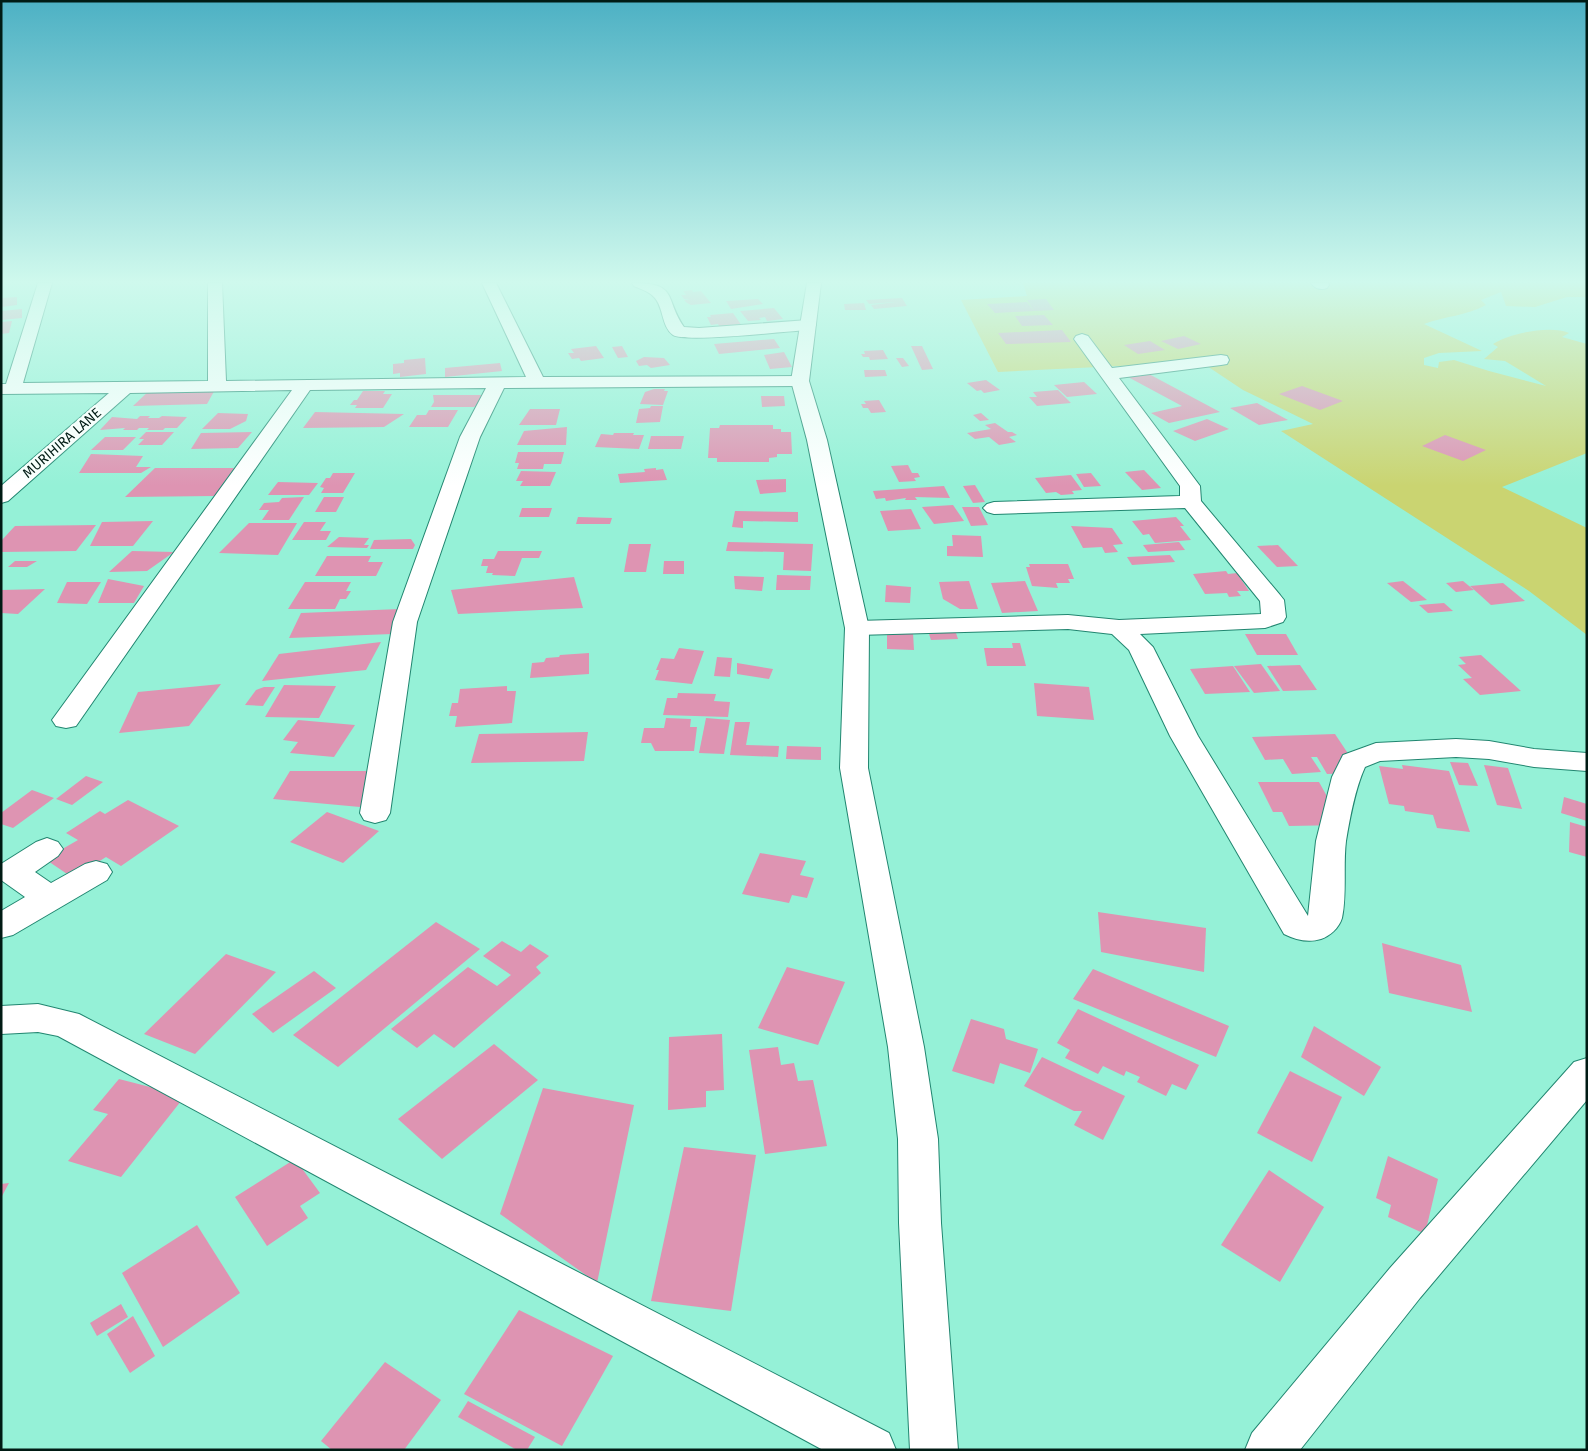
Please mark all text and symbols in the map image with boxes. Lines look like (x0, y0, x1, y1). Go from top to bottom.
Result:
street label: MURIHIRA LANE (19, 404, 105, 482)

